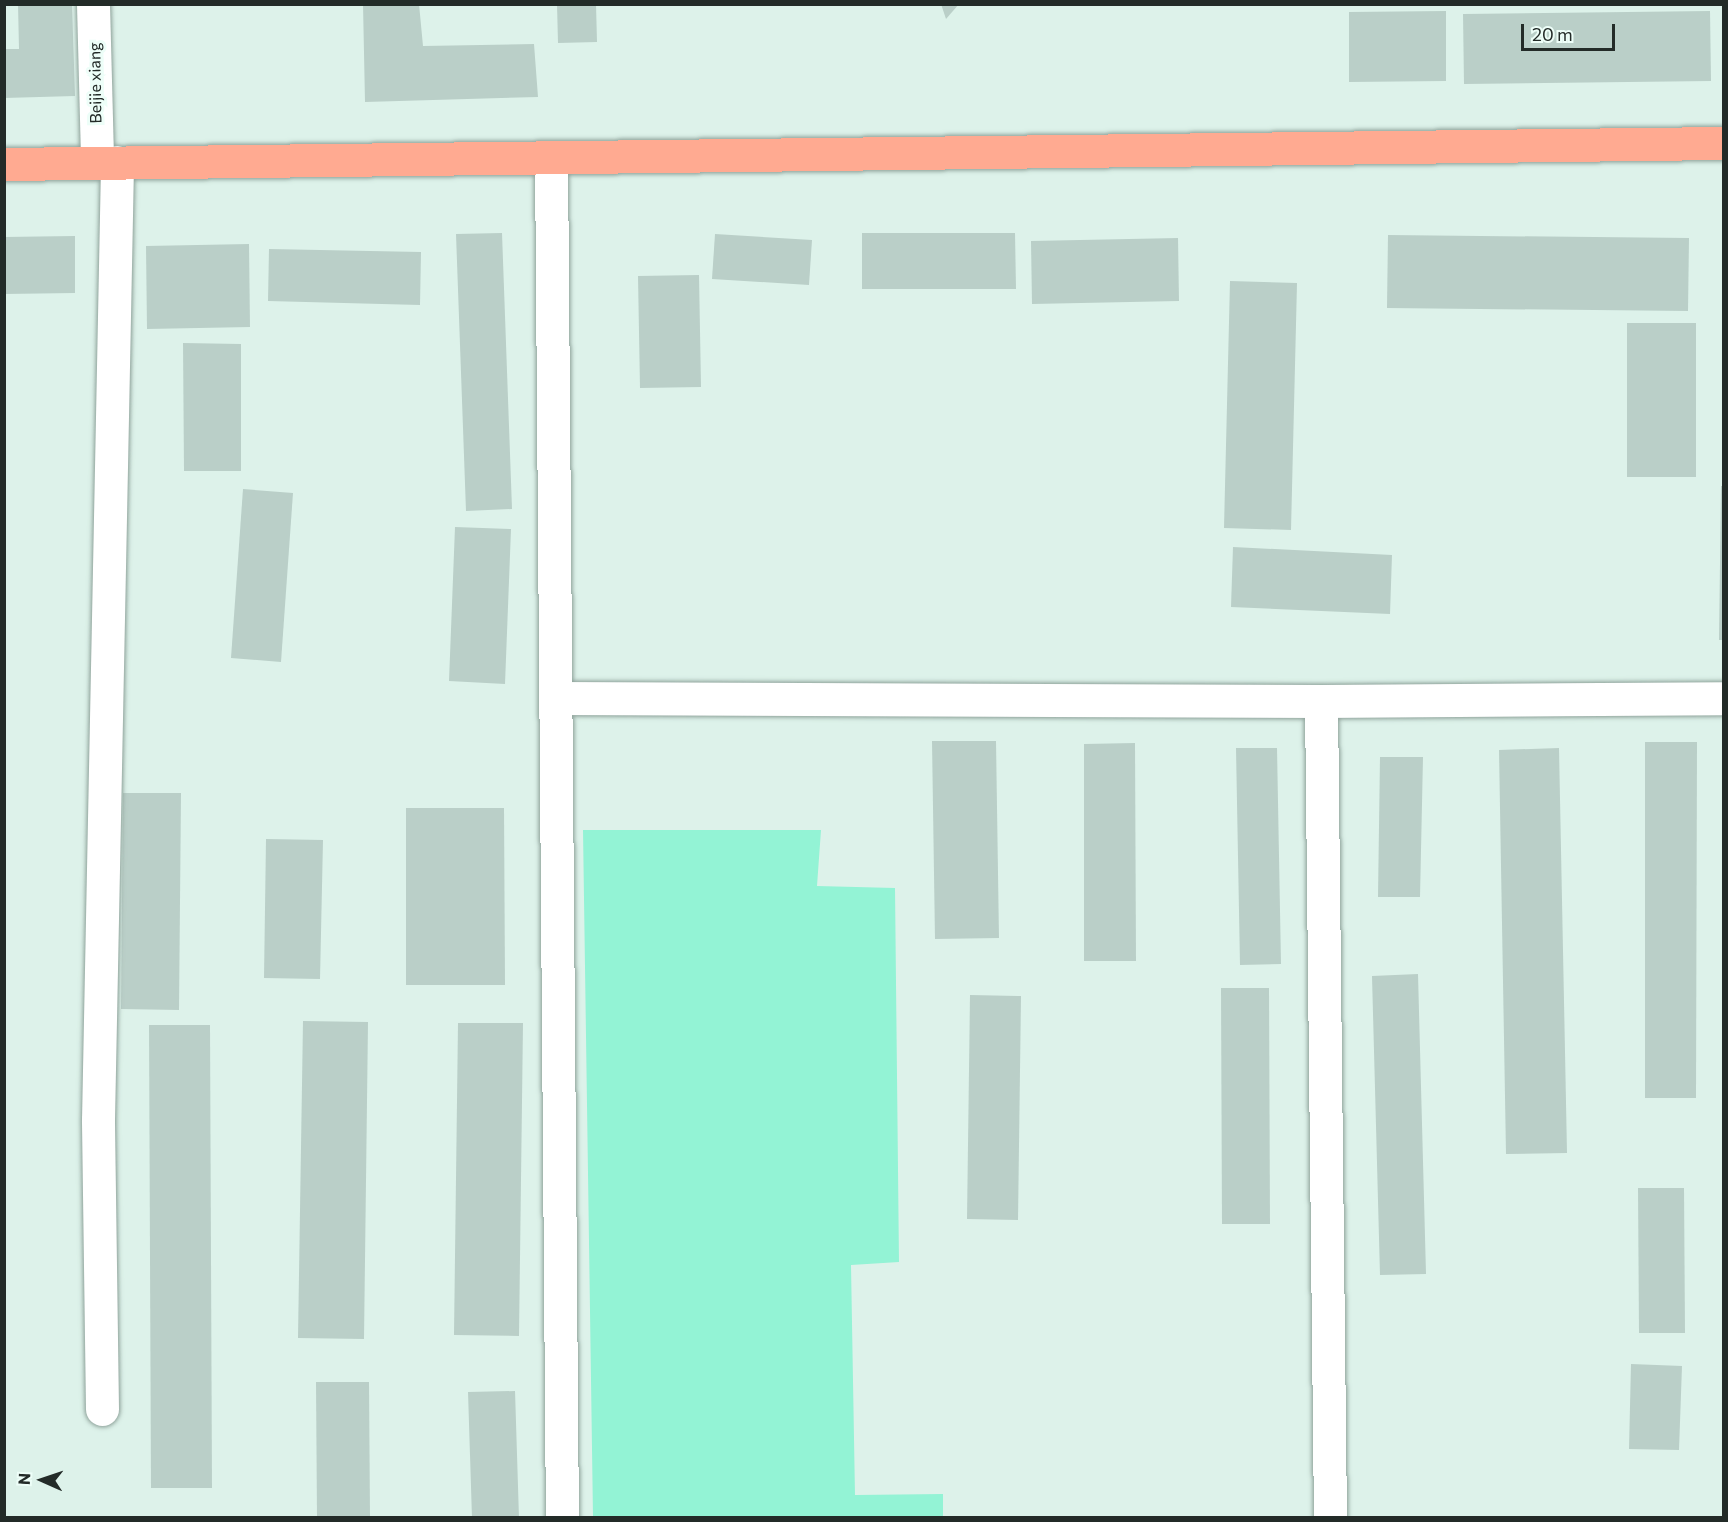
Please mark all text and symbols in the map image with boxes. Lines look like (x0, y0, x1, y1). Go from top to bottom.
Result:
scale bar (1524, 12, 1618, 50)
text: 20 m (1532, 23, 1573, 45)
street label: Beijie xiang (85, 42, 105, 124)
north arrow (12, 1450, 72, 1510)
text: N (14, 1473, 33, 1486)

